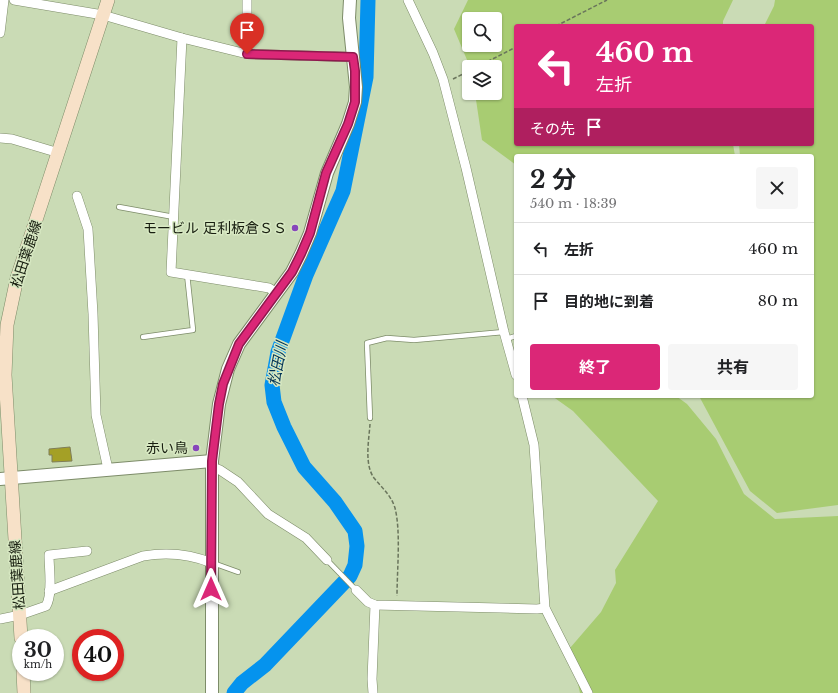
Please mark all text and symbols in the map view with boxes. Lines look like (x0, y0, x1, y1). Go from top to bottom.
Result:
map controls (462, 12, 502, 100)
button: search (462, 12, 502, 52)
pin (230, 13, 264, 54)
icon: arrive (236, 19, 258, 41)
text: 460 m (596, 35, 693, 70)
icon: left (530, 40, 582, 92)
button: layers (462, 60, 502, 100)
text: 左折 (596, 74, 632, 96)
icon: arrive (583, 116, 605, 138)
text: その先 (530, 119, 575, 138)
text: 2 分 (530, 165, 576, 194)
button: close (756, 167, 798, 209)
text: 540 m · 18:39 (530, 195, 617, 212)
street label: 松田葉鹿線 (7, 218, 45, 290)
place label: モービル 足利板倉ＳＳ (143, 219, 287, 237)
marker: モービル 足利板倉ＳＳ (290, 223, 300, 233)
icon: left (530, 238, 552, 260)
text: 460 m (748, 239, 798, 258)
text: 左折 (564, 240, 594, 259)
icon: arrive (530, 290, 552, 312)
text: 80 m (758, 291, 798, 310)
text: 目的地に到着 (564, 292, 654, 311)
water label: 松田川 (264, 338, 292, 388)
button: 終了 (530, 344, 660, 390)
button: 共有 (668, 344, 798, 390)
place label: 赤い鳥 (146, 439, 188, 457)
marker: 赤い鳥 (191, 443, 201, 453)
street label: 松田葉鹿線 (6, 539, 28, 611)
position arrow (190, 568, 232, 610)
speed limit sign: 40 (72, 629, 124, 681)
text: 30 (24, 638, 52, 662)
text: km/h (24, 658, 52, 671)

